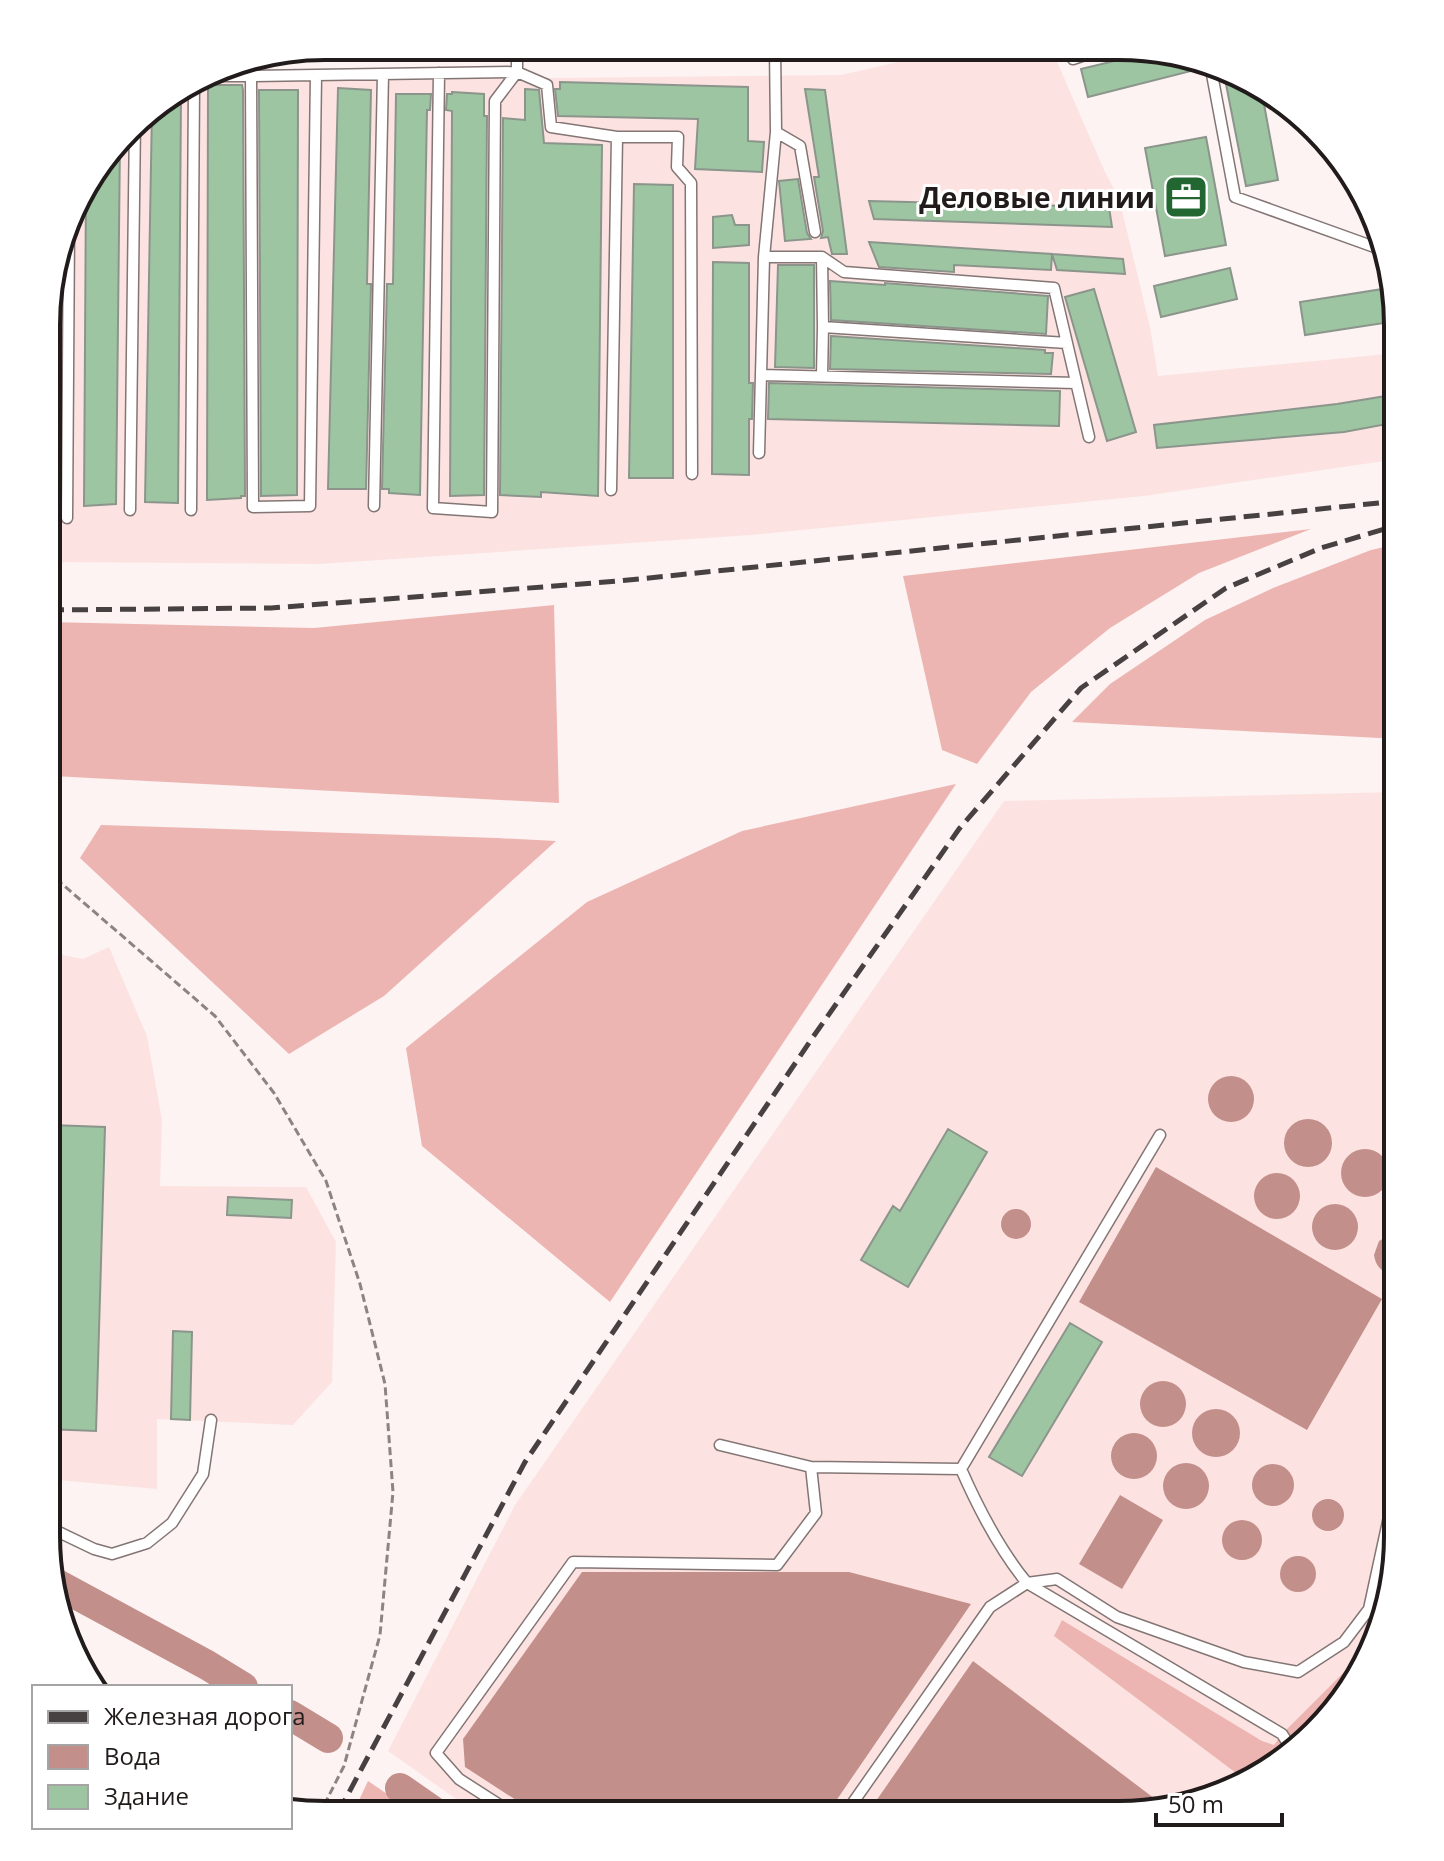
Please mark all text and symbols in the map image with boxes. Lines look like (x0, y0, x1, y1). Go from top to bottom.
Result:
office icon: Деловые линии (1162, 173, 1210, 221)
place label: Деловые линии (919, 178, 1155, 216)
legend (32, 1685, 292, 1829)
text: Железная дорога (104, 1699, 306, 1732)
text: Вода (104, 1739, 161, 1772)
scale bar (1156, 1777, 1282, 1827)
text: Здание (104, 1779, 189, 1812)
text: 50 m (1168, 1787, 1224, 1820)

